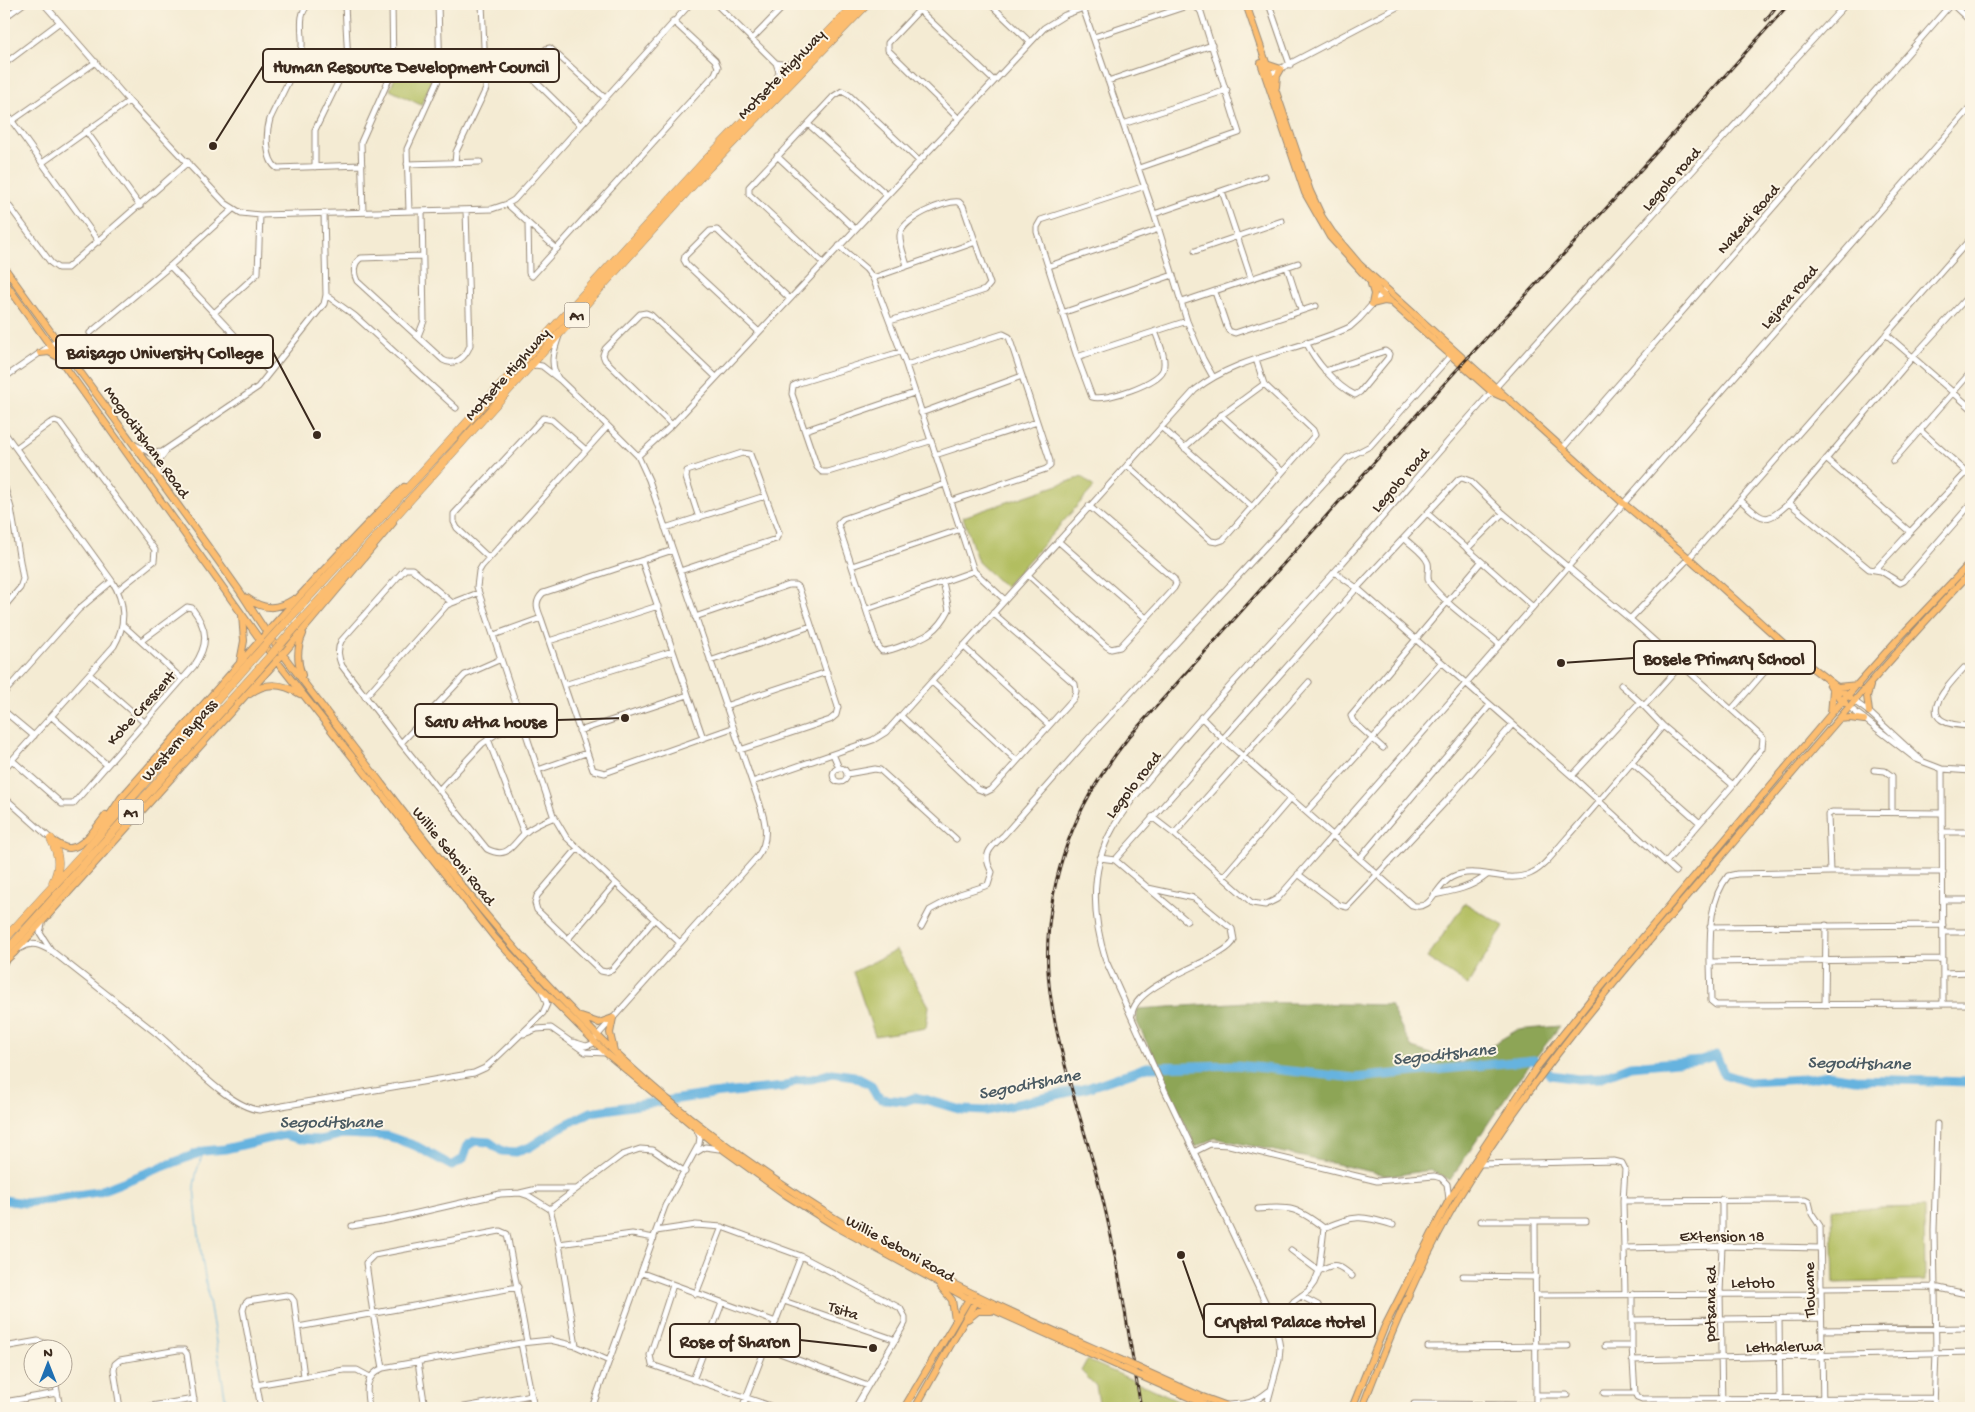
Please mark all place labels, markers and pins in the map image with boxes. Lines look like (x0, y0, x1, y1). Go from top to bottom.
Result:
callout: Human Resource Development Council (263, 49, 559, 82)
callout: Baisago University College (56, 335, 273, 368)
callout: Bosele Primary School (1634, 641, 1815, 674)
callout: Saru atha house (415, 704, 557, 737)
callout: Crystal Palace Hotel (1204, 1304, 1375, 1337)
callout: Rose of Sharon (670, 1324, 800, 1357)

